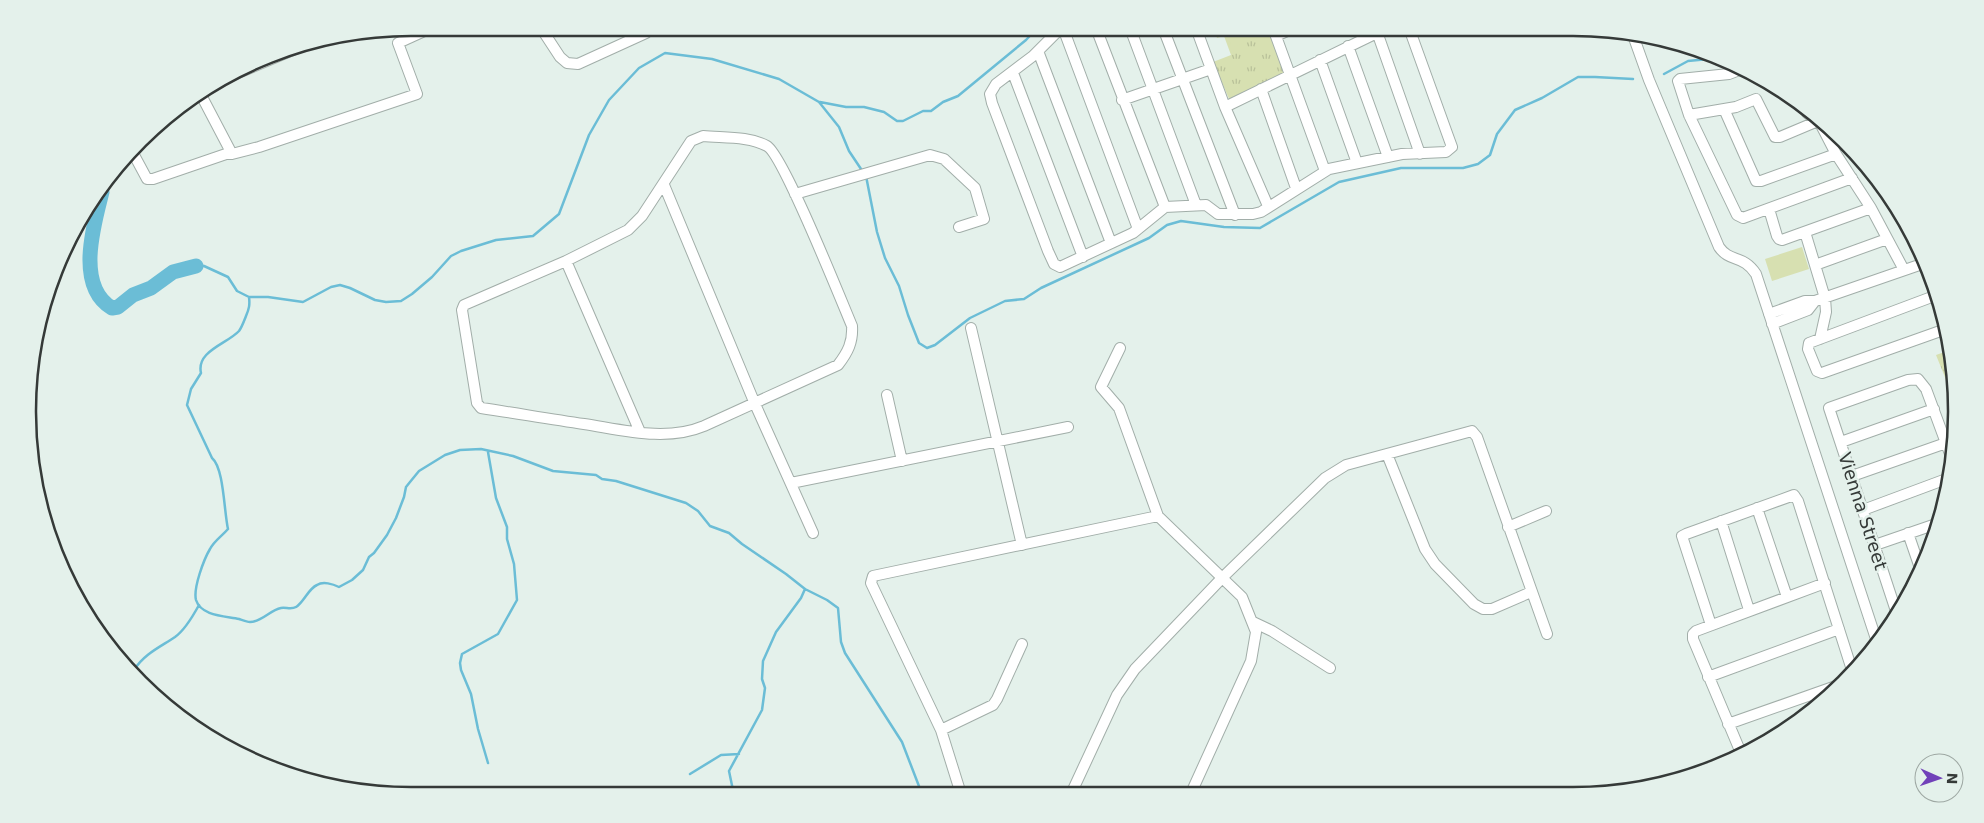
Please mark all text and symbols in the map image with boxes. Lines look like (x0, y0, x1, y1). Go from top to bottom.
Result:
street label: Vienna Street (1834, 450, 1892, 572)
north arrow (1914, 753, 1964, 803)
text: N (1944, 772, 1960, 785)

